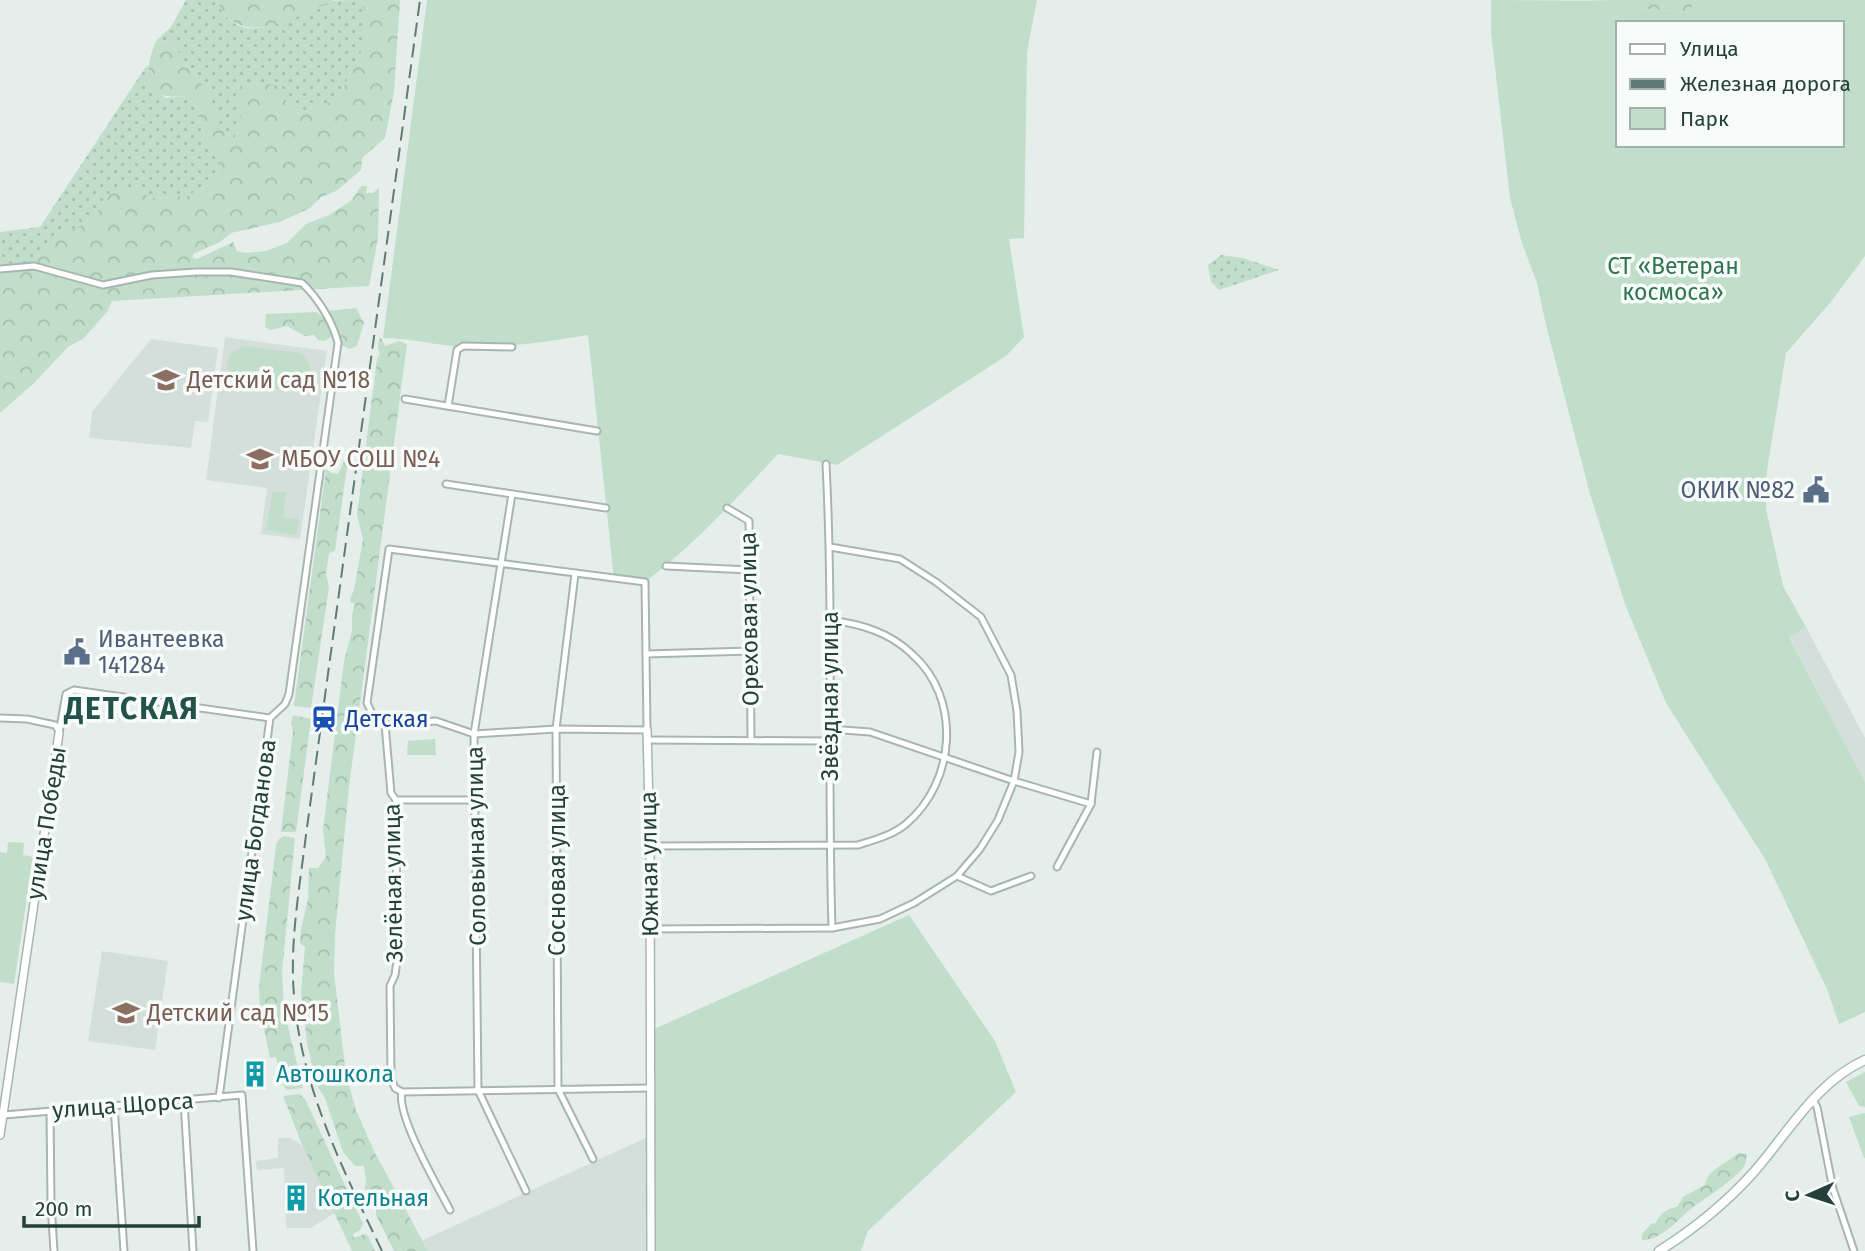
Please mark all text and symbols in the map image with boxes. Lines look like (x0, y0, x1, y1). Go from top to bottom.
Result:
legend (1616, 21, 1844, 147)
text: Улица (1680, 36, 1739, 62)
text: Железная дорога (1680, 71, 1851, 97)
text: Парк (1680, 106, 1729, 132)
park label: СТ «Ветеран космоса» (1607, 252, 1739, 306)
school or university icon: Детский сад №18 (151, 365, 181, 395)
place label: Детский сад №18 (186, 366, 370, 394)
school or university icon: МБОУ СОШ №4 (245, 444, 275, 474)
place label: МБОУ СОШ №4 (281, 445, 440, 473)
public building icon: ОКИК №82 (1801, 475, 1831, 505)
place label: ОКИК №82 (1681, 476, 1795, 504)
street label: Ореховая улица (733, 532, 765, 706)
street label: Звёздная улица (816, 611, 844, 781)
place label: Ивантеевка 141284 (98, 625, 225, 679)
public building icon: Ивантеевка 141284 (62, 637, 92, 667)
district label: ДЕТСКАЯ (63, 691, 200, 727)
station icon: Детская (309, 704, 339, 734)
place label: Детская (344, 705, 429, 733)
street label: улица Богданова (228, 737, 282, 923)
street label: улица Победы (20, 745, 72, 901)
street label: Соловьиная улица (460, 746, 492, 946)
street label: Сосновая улица (543, 784, 571, 956)
street label: Южная улица (634, 791, 664, 937)
street label: Зелёная улица (378, 803, 408, 963)
school or university icon: Детский сад №15 (111, 998, 141, 1028)
place label: Детский сад №15 (146, 999, 329, 1027)
building icon: Автошкола (240, 1059, 270, 1089)
place label: Автошкола (276, 1060, 394, 1088)
street label: улица Щорса (51, 1086, 195, 1124)
north arrow (1774, 1160, 1844, 1230)
building icon: Котельная (281, 1183, 311, 1213)
scale bar (24, 1184, 200, 1228)
place label: Котельная (317, 1184, 429, 1212)
text: С (1781, 1190, 1804, 1202)
text: 200 m (35, 1196, 92, 1222)

